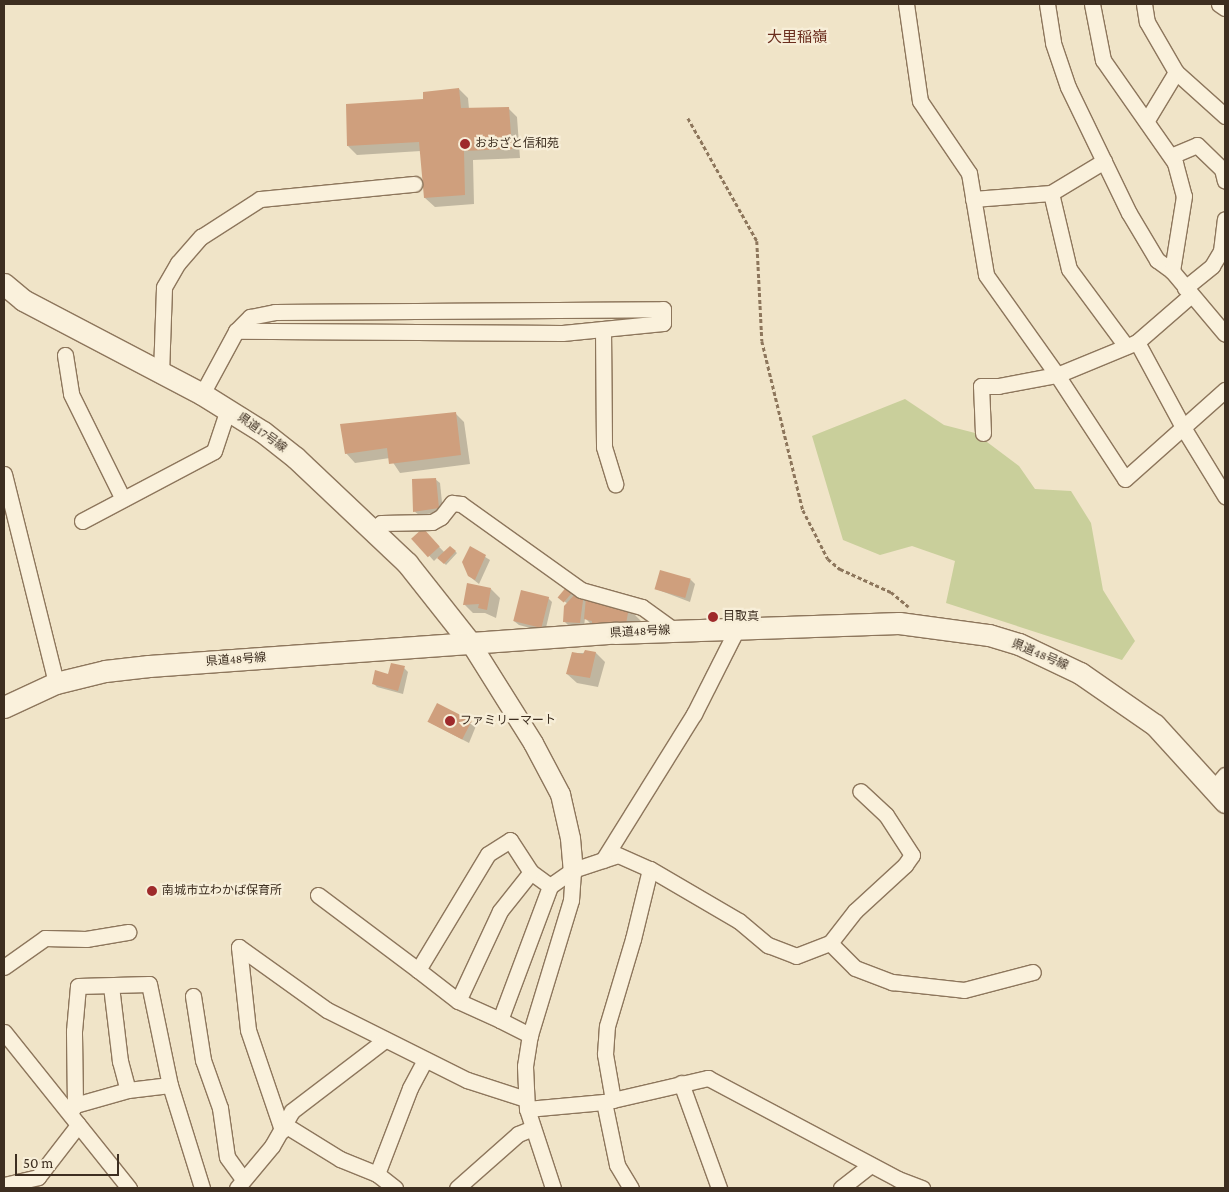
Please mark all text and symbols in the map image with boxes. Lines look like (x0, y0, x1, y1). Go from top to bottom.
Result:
district label: 大里稲嶺 (767, 29, 827, 47)
place label: おおざと信和苑 (475, 137, 559, 151)
marker: おおざと信和苑 (459, 138, 471, 150)
street label: 県道17号線 (235, 410, 289, 456)
place label: 目取真 (723, 610, 759, 624)
marker: 目取真 (707, 611, 719, 623)
street label: 県道48号線 (609, 623, 671, 641)
street label: 県道48号線 (1009, 637, 1071, 673)
street label: 県道48号線 (205, 651, 267, 669)
place label: ファミリーマート (460, 714, 556, 728)
marker: ファミリーマート (444, 715, 456, 727)
place label: 南城市立わかば保育所 (162, 884, 282, 898)
marker: 南城市立わかば保育所 (146, 885, 158, 897)
scale bar (18, 1144, 121, 1176)
text: 50 m (23, 1155, 53, 1171)

